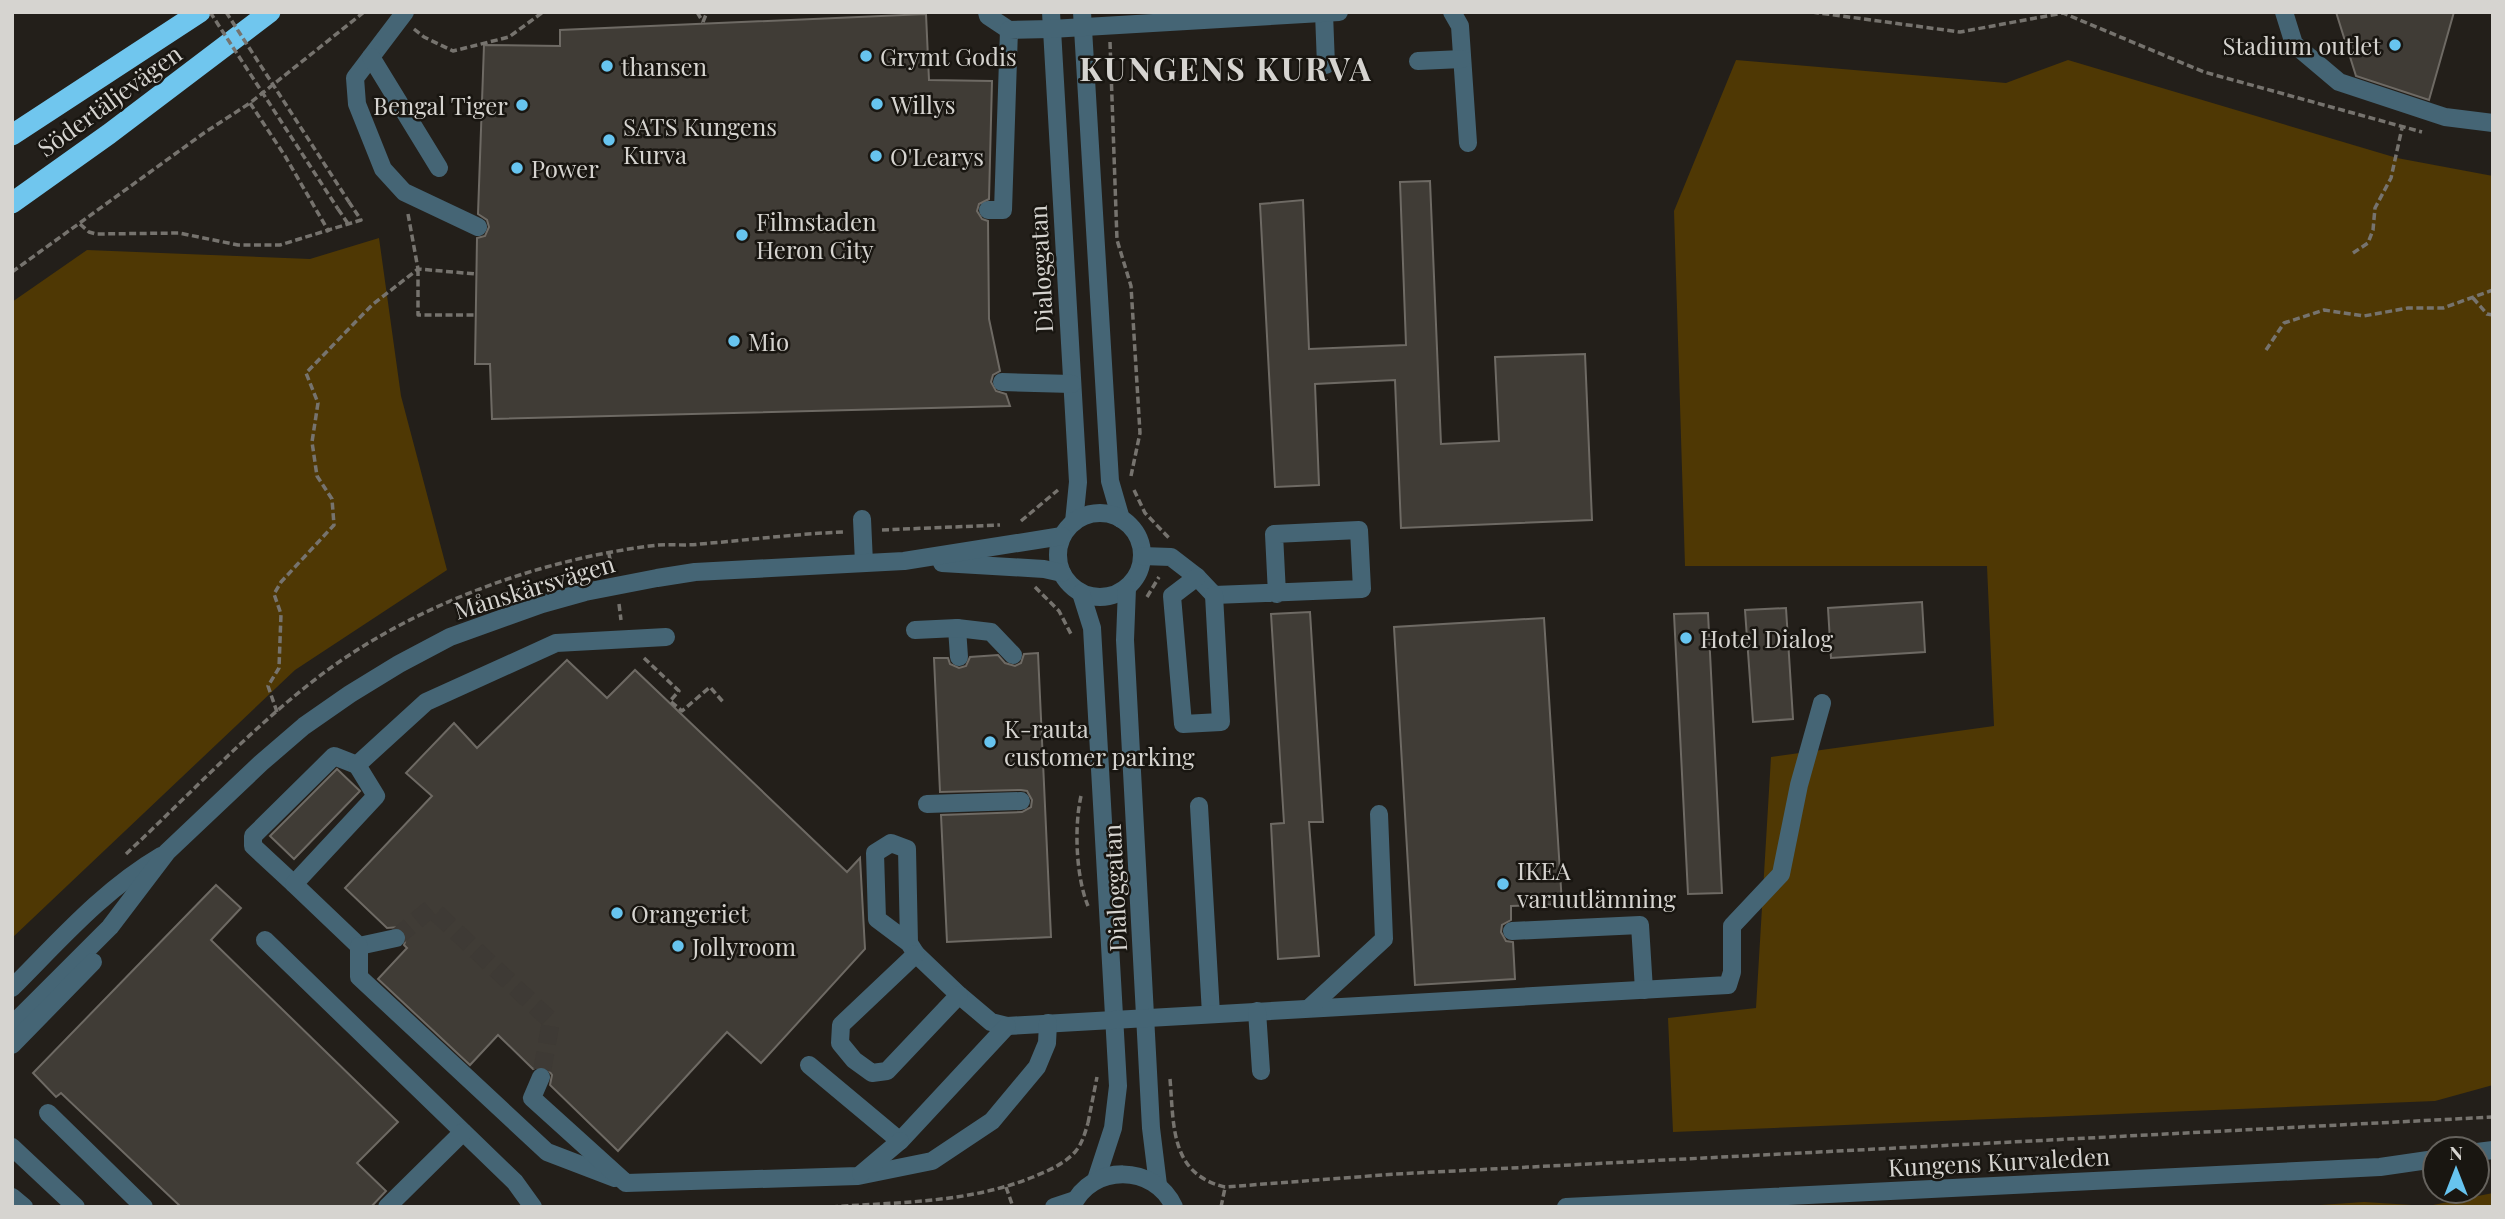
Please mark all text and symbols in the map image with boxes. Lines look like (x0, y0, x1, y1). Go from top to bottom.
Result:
place label: Stadium outlet (2223, 29, 2381, 61)
street label: Södertäljevägen (30, 37, 188, 163)
marker: Stadium outlet (2387, 37, 2403, 53)
place label: Grymt Godis (880, 40, 1017, 72)
district label: KUNGENS KURVA (1079, 46, 1373, 89)
marker: Grymt Godis (858, 48, 874, 64)
place label: thansen (621, 50, 707, 82)
marker: thansen (599, 58, 615, 74)
place label: Willys (890, 88, 956, 120)
place label: Bengal Tiger (373, 89, 508, 121)
marker: Willys (869, 96, 885, 112)
marker: Bengal Tiger (514, 97, 530, 113)
place label: SATS Kungens Kurva (623, 110, 777, 170)
marker: SATS Kungens Kurva (601, 132, 617, 148)
place label: O'Learys (890, 140, 984, 172)
marker: O'Learys (868, 148, 884, 164)
place label: Power (531, 152, 599, 184)
marker: Power (509, 160, 525, 176)
street label: Dialoggatan (1021, 204, 1059, 334)
place label: Filmstaden Heron City (756, 205, 876, 265)
marker: Filmstaden Heron City (734, 227, 750, 243)
place label: Mio (748, 325, 789, 357)
marker: Mio (726, 333, 742, 349)
street label: Månskärsvägen (450, 546, 618, 626)
place label: Hotel Dialog (1700, 622, 1833, 654)
marker: Hotel Dialog (1678, 630, 1694, 646)
place label: K-rauta customer parking (1004, 712, 1195, 772)
marker: K-rauta customer parking (982, 734, 998, 750)
street label: Dialoggatan (1095, 823, 1133, 953)
place label: IKEA varuutlämning (1516, 854, 1676, 914)
marker: IKEA varuutlämning (1495, 876, 1511, 892)
place label: Orangeriet (631, 897, 749, 929)
marker: Orangeriet (609, 905, 625, 921)
place label: Jollyroom (691, 930, 796, 962)
marker: Jollyroom (670, 938, 686, 954)
north arrow (2421, 1135, 2491, 1205)
street label: Kungens Kurvaleden (1887, 1139, 2111, 1183)
text: N (2449, 1139, 2463, 1165)

